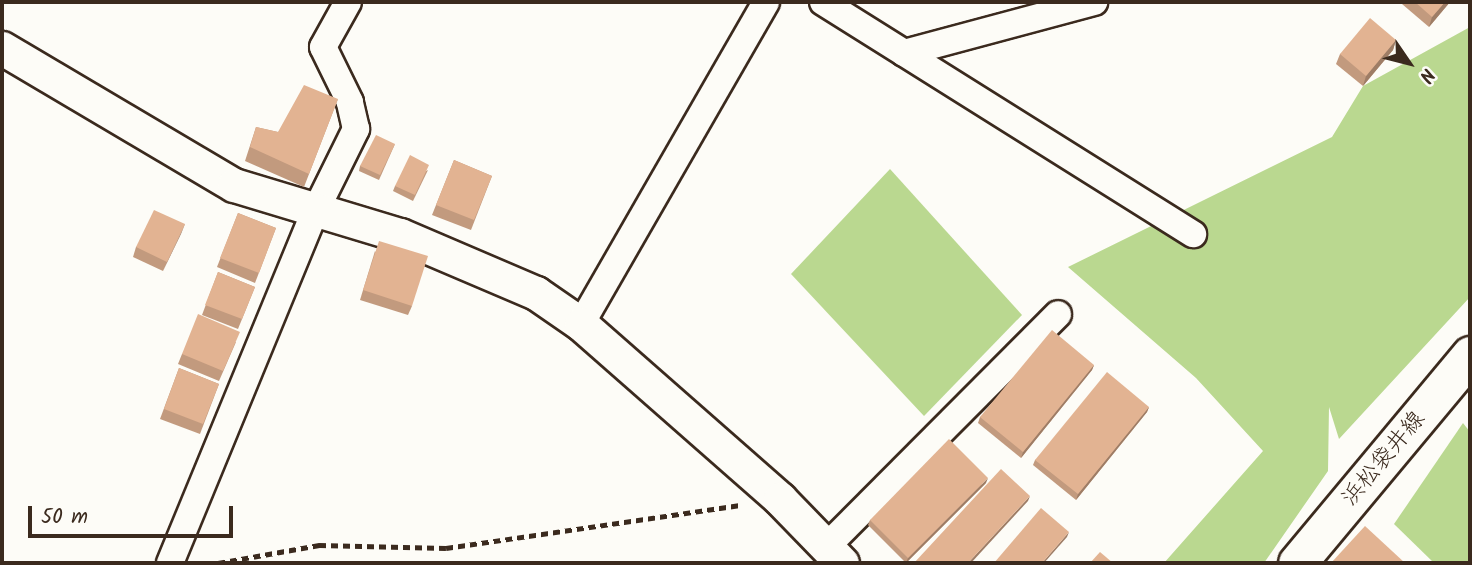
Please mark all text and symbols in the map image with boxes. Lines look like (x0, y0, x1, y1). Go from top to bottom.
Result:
north arrow (1374, 28, 1444, 98)
text: N (1410, 62, 1442, 89)
street label: 浜松袋井線 (1336, 406, 1432, 512)
scale bar (32, 491, 236, 536)
text: 50 m (41, 501, 88, 534)

